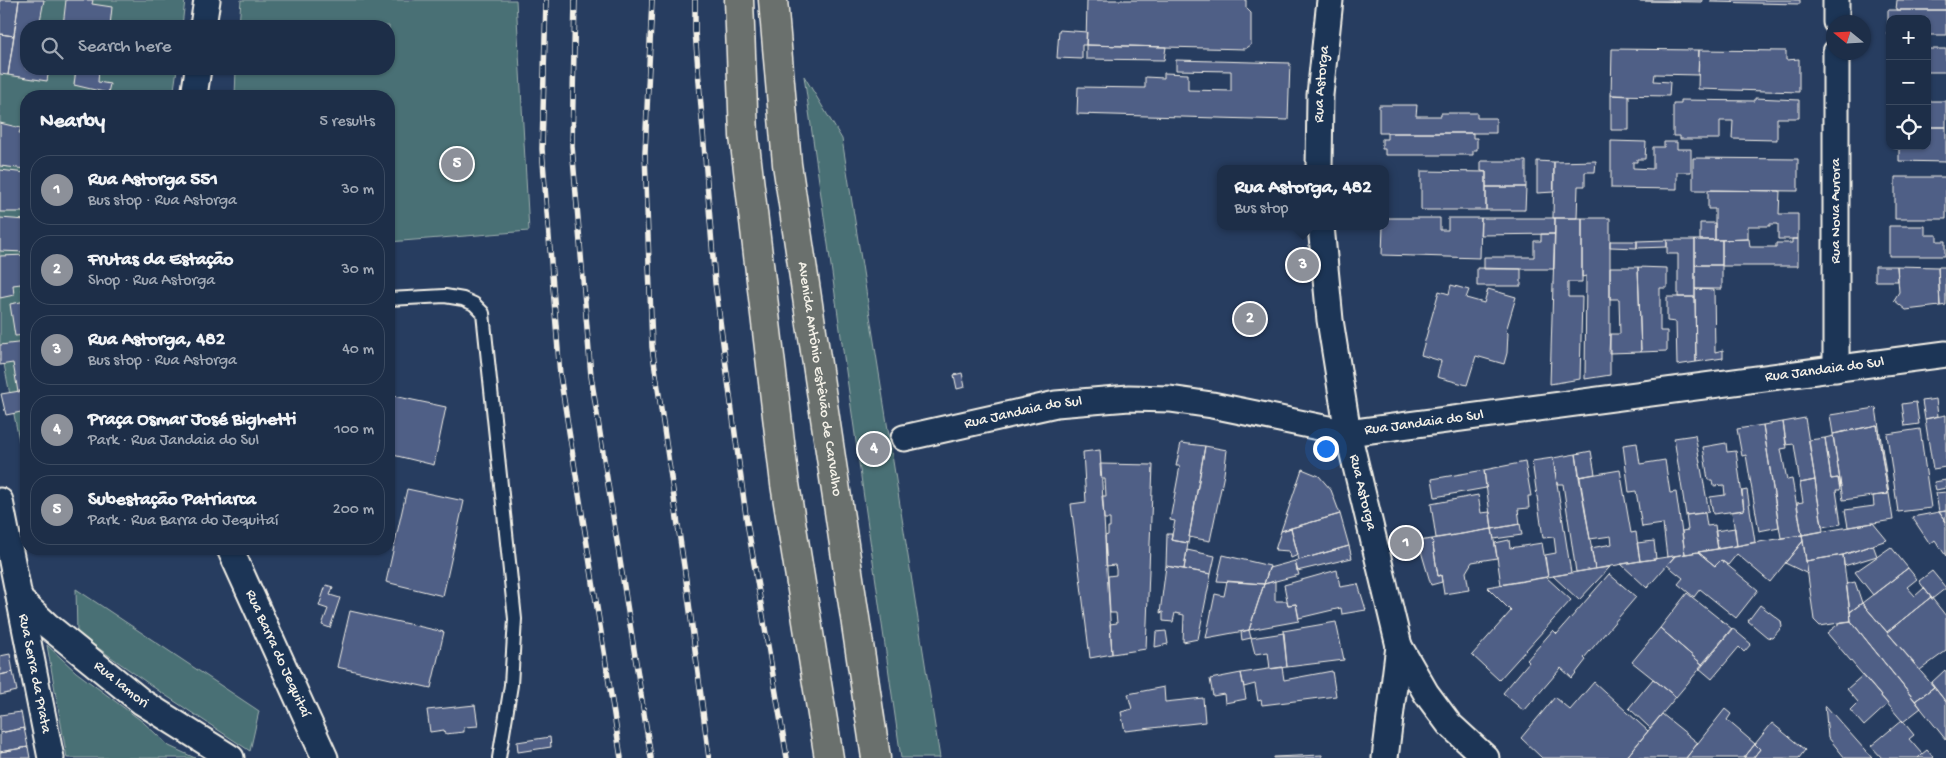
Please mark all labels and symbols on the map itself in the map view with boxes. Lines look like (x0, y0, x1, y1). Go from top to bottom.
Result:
north arrow (1826, 15, 1871, 60)
street label: Rua Astorga (1311, 44, 1334, 123)
pin: 5 (441, 145, 473, 183)
street label: Rua Nova Aurora (1827, 158, 1845, 264)
pin: 3 (1287, 246, 1319, 284)
street label: Avenida Antônio Estêvão de Carvalho (793, 260, 846, 498)
pin: 2 (1234, 300, 1266, 338)
street label: Rua Jandaia do Sul (1764, 353, 1885, 387)
street label: Rua Jandaia do Sul (963, 393, 1083, 433)
street label: Rua Jandaia do Sul (1363, 406, 1485, 440)
pin: 4 (858, 430, 890, 468)
your location (1313, 436, 1339, 462)
street label: Rua Astorga (1344, 453, 1380, 533)
pin: 1 (1390, 524, 1422, 562)
street label: Rua Barra do Jequitaí (241, 587, 315, 721)
street label: Rua Serra da Prata (14, 612, 55, 735)
street label: Rua Iamori (90, 657, 152, 713)

